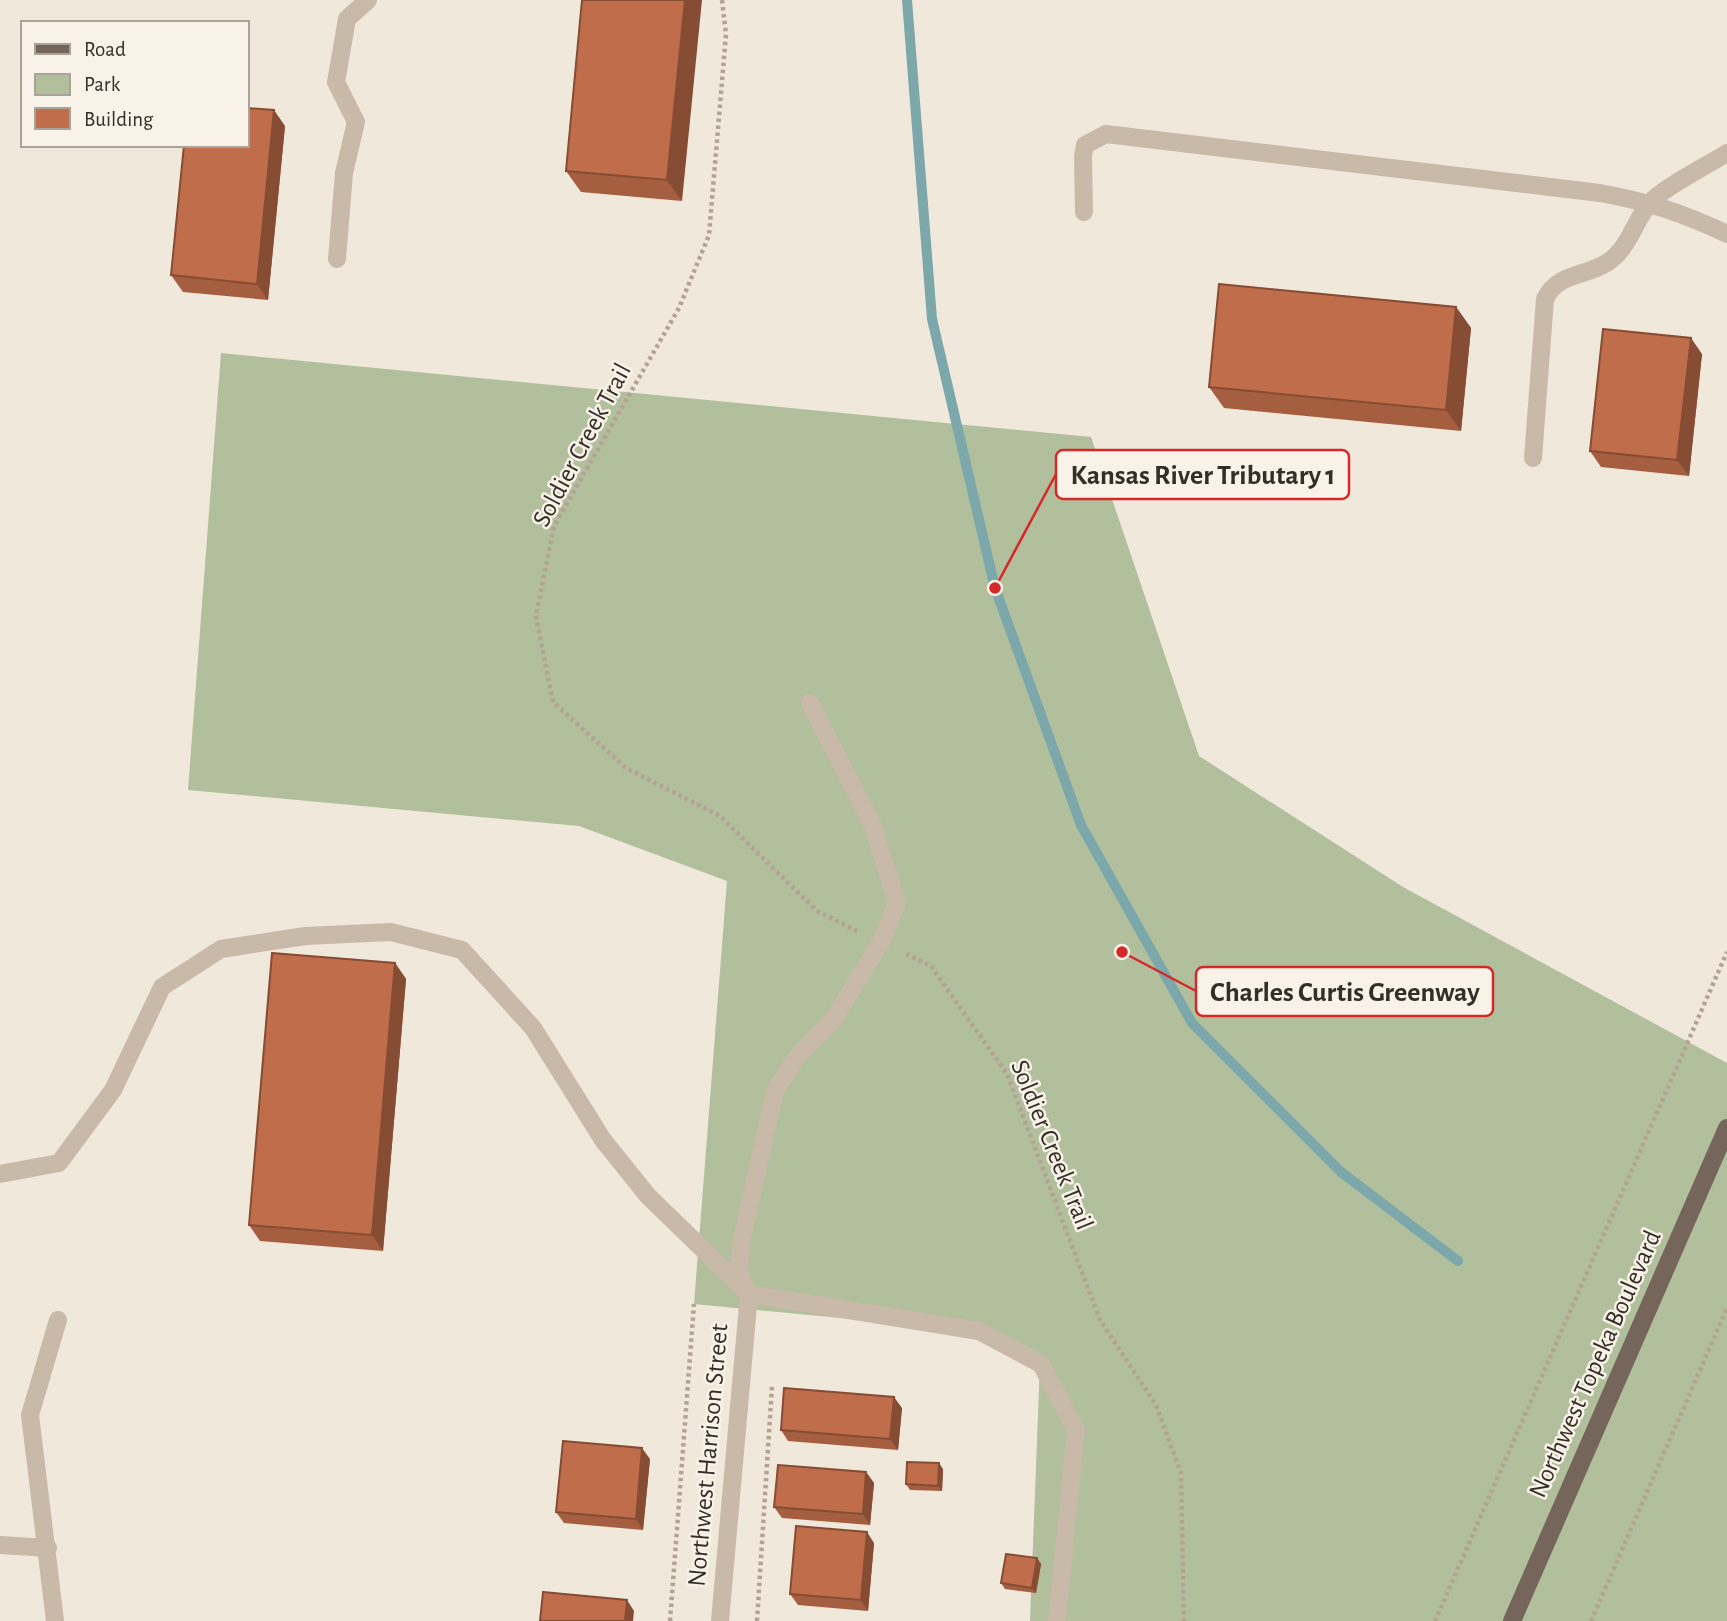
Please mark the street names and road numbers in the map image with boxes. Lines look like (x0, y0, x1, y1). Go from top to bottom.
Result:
street label: Soldier Creek Trail (528, 359, 636, 531)
street label: Soldier Creek Trail (1006, 1056, 1098, 1234)
street label: Northwest Topeka Boulevard (1524, 1226, 1666, 1502)
street label: Northwest Harrison Street (684, 1322, 732, 1588)

